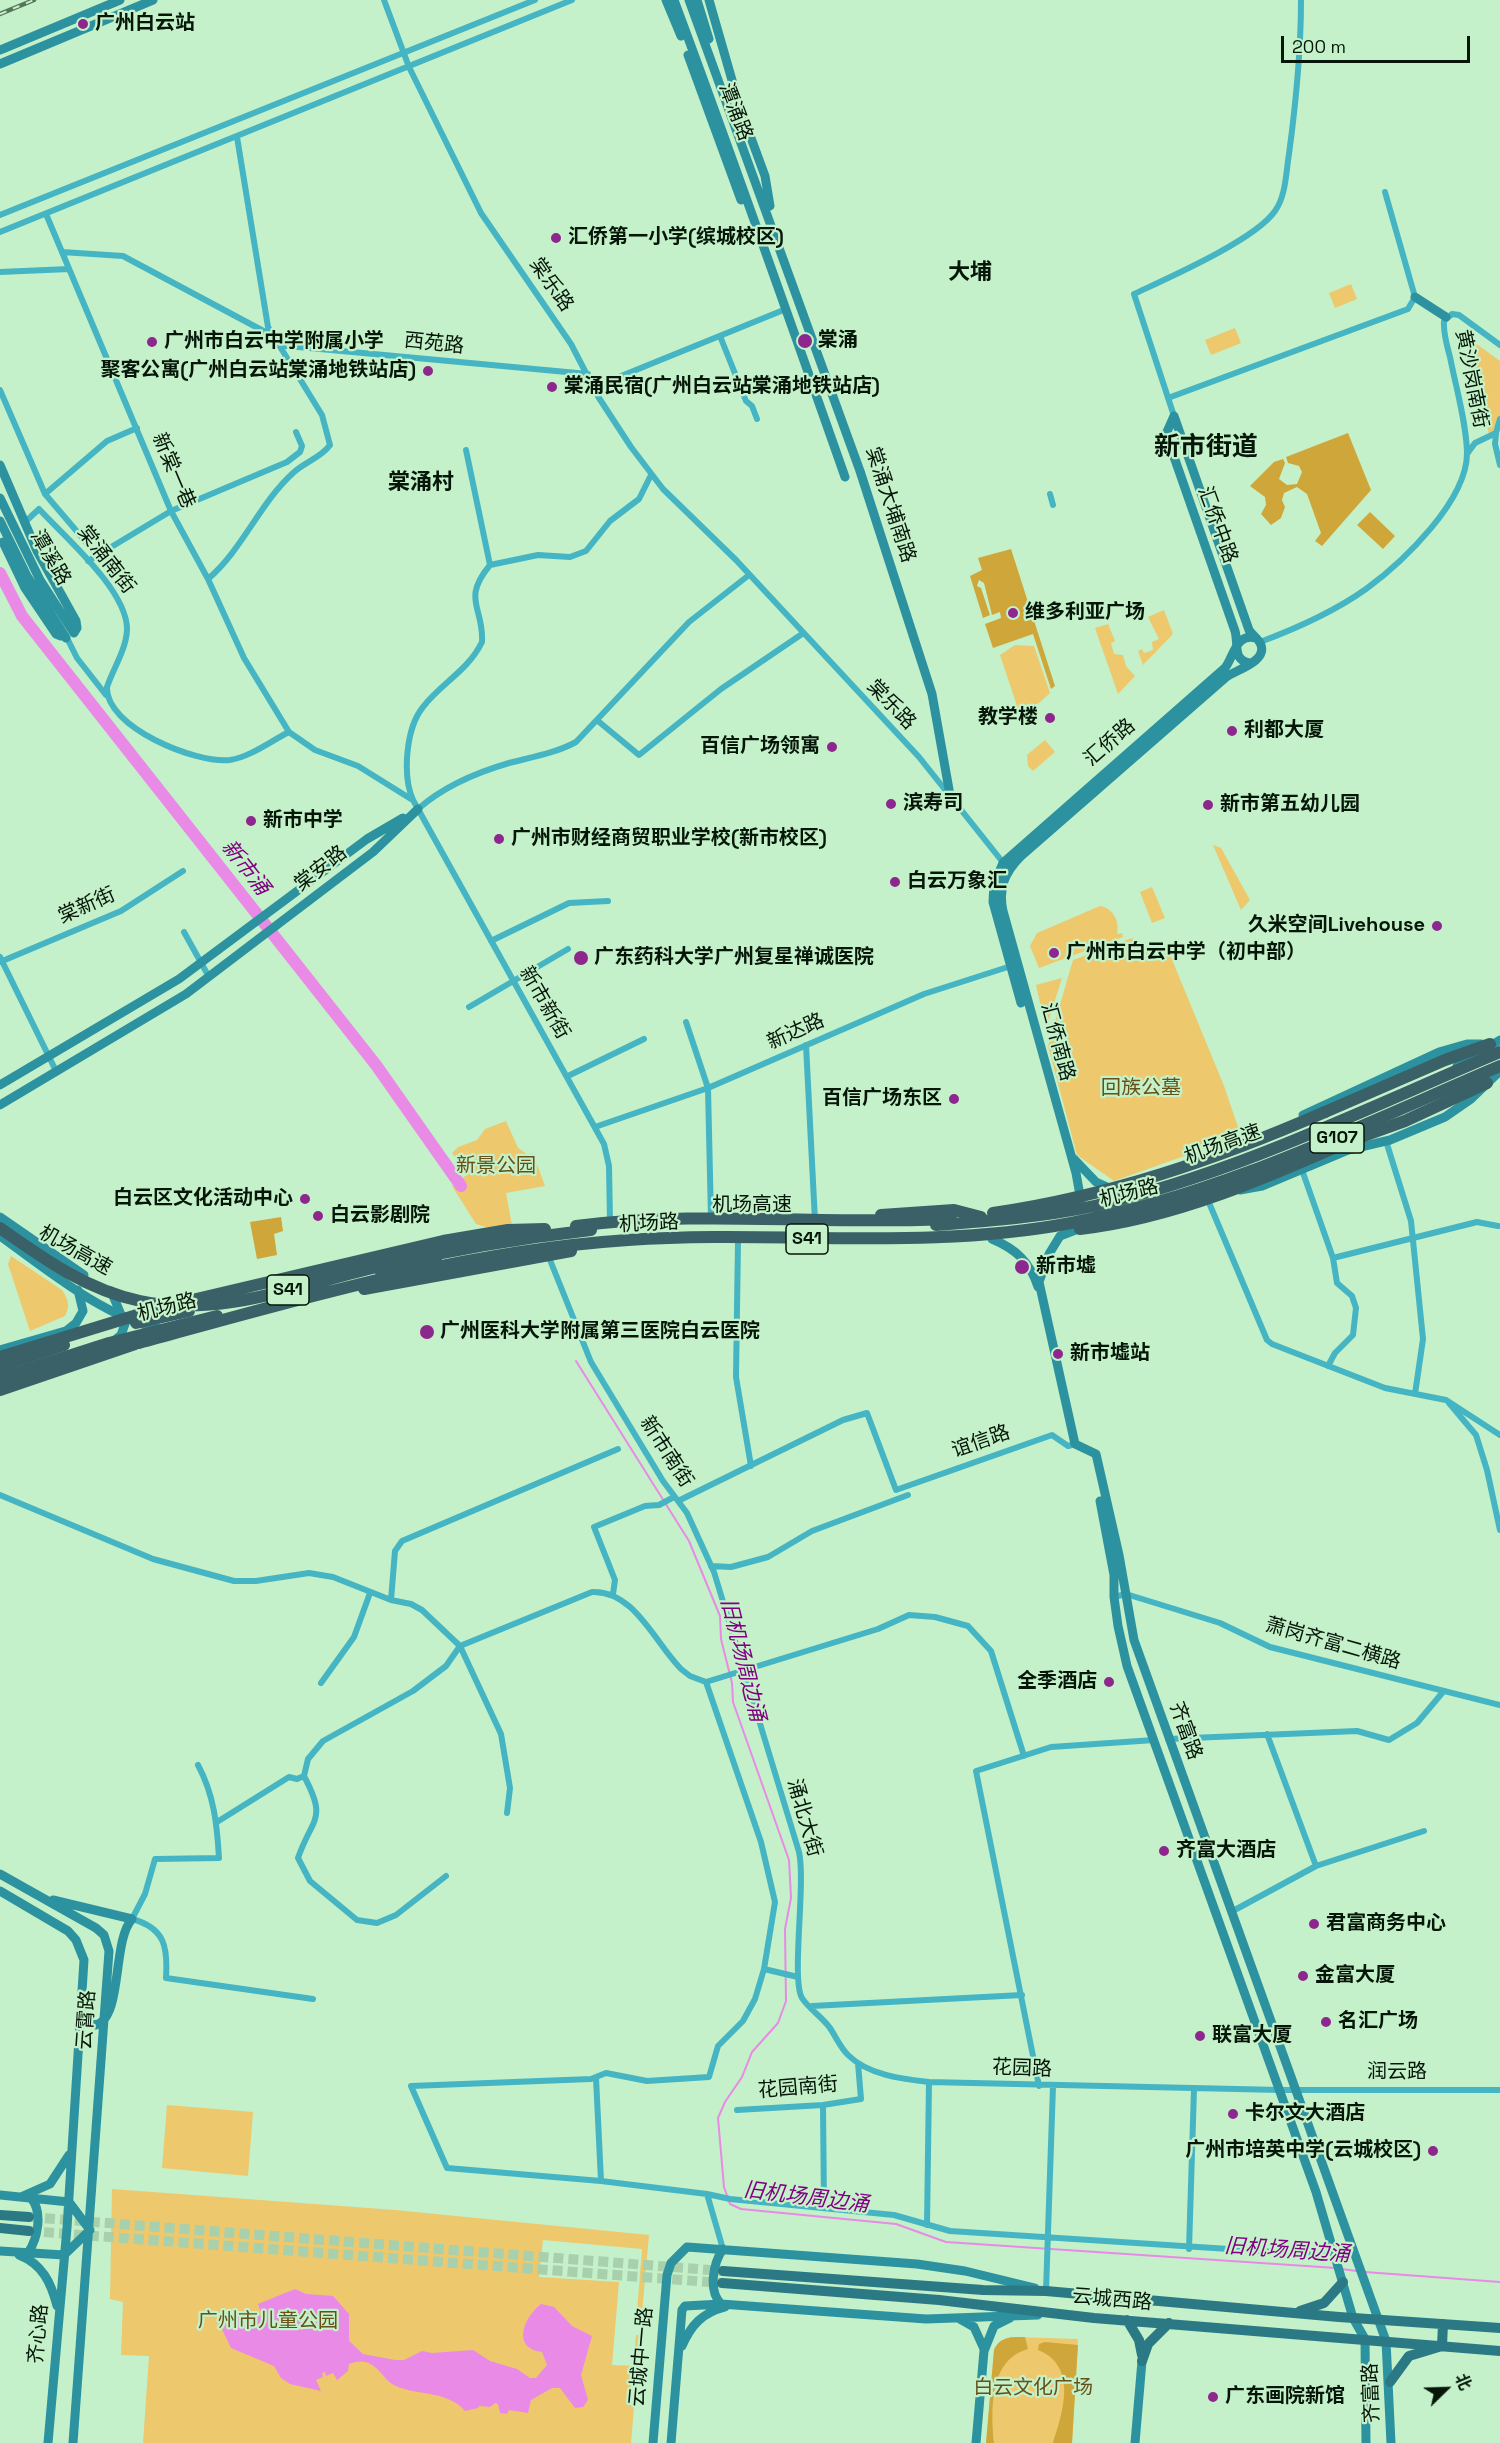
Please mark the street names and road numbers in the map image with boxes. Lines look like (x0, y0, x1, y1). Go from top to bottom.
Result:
street label: 潭涌路 (713, 80, 757, 144)
street label: 棠乐路 (524, 254, 578, 316)
street label: 黄沙岗南街 (1450, 328, 1492, 430)
street label: 西苑路 (403, 329, 465, 359)
street label: 新棠一巷 (146, 429, 200, 513)
street label: 棠涌大埔南路 (860, 444, 920, 566)
street label: 汇侨中路 (1192, 483, 1242, 567)
street label: 棠涌南街 (72, 521, 140, 599)
street label: 潭溪路 (25, 526, 75, 590)
street label: 棠乐路 (862, 675, 920, 735)
street label: 汇侨路 (1079, 714, 1141, 772)
street label: 棠安路 (290, 841, 352, 897)
street label: 棠新街 (55, 883, 119, 929)
street label: 新市新街 (514, 962, 574, 1044)
street label: 汇侨南路 (1035, 1000, 1079, 1084)
street label: 新达路 (764, 1009, 828, 1055)
street label: 机场高速 (1181, 1120, 1265, 1170)
road number: G107 (1310, 1123, 1364, 1153)
street label: 机场路 (1097, 1175, 1161, 1213)
street label: 机场高速 (712, 1194, 792, 1218)
street label: 机场路 (618, 1210, 680, 1238)
street label: 机场高速 (34, 1221, 116, 1281)
road number: S41 (786, 1224, 828, 1254)
road number: S41 (267, 1275, 309, 1305)
street label: 机场路 (135, 1289, 199, 1327)
street label: 新市南街 (634, 1412, 698, 1492)
street label: 谊信路 (949, 1421, 1013, 1463)
street label: 萧岗齐富二横路 (1262, 1613, 1404, 1675)
street label: 齐富路 (1163, 1699, 1207, 1763)
street label: 涌北大街 (781, 1776, 827, 1860)
street label: 云霄路 (73, 1989, 101, 2051)
street label: 花园路 (992, 2056, 1052, 2082)
street label: 润云路 (1367, 2061, 1427, 2085)
street label: 花园南街 (757, 2073, 839, 2103)
street label: 云城西路 (1071, 2285, 1153, 2315)
street label: 齐心路 (24, 2303, 54, 2365)
street label: 云城中一路 (626, 2306, 658, 2408)
street label: 齐富路 (1359, 2363, 1385, 2423)

